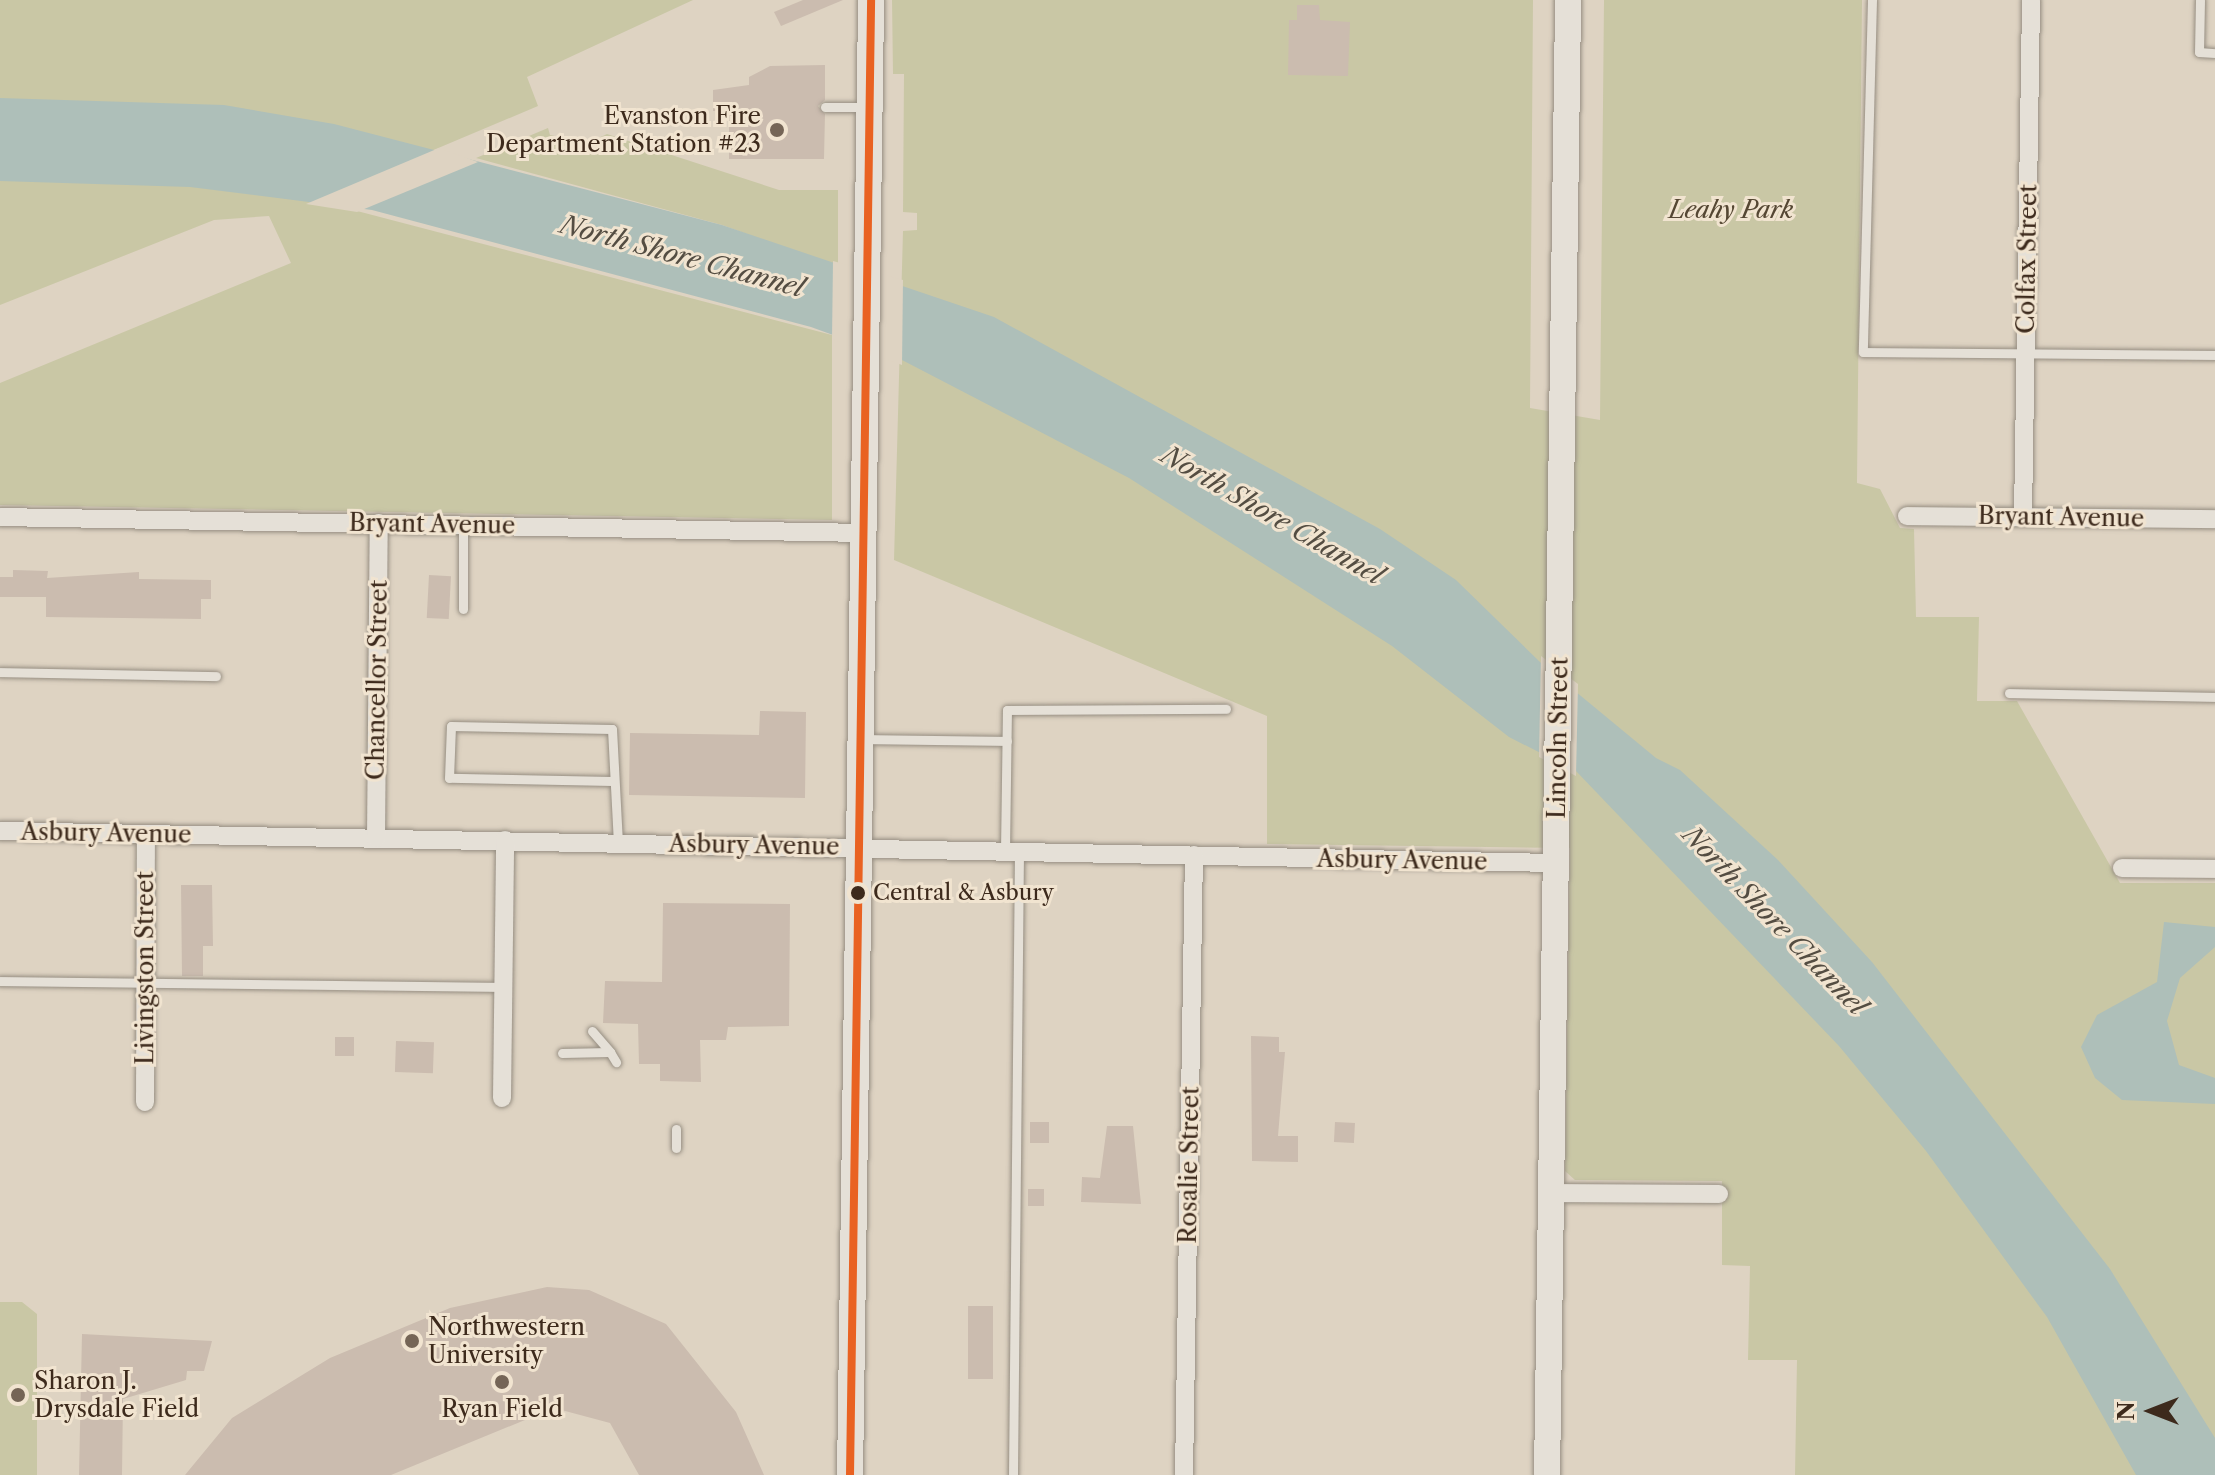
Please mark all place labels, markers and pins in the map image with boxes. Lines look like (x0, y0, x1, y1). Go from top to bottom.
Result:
place label: Evanston Fire Department Station #23 (486, 102, 761, 158)
marker: Evanston Fire Department Station #23 (768, 121, 786, 139)
place label: Central & Asbury (873, 880, 1055, 906)
marker: Central & Asbury (850, 885, 866, 901)
place label: Northwestern University (428, 1313, 585, 1369)
marker: Northwestern University (403, 1332, 421, 1350)
place label: Sharon J. Drysdale Field (34, 1367, 199, 1423)
marker: Ryan Field (493, 1373, 511, 1391)
marker: Sharon J. Drysdale Field (9, 1386, 27, 1404)
place label: Ryan Field (441, 1395, 563, 1423)

